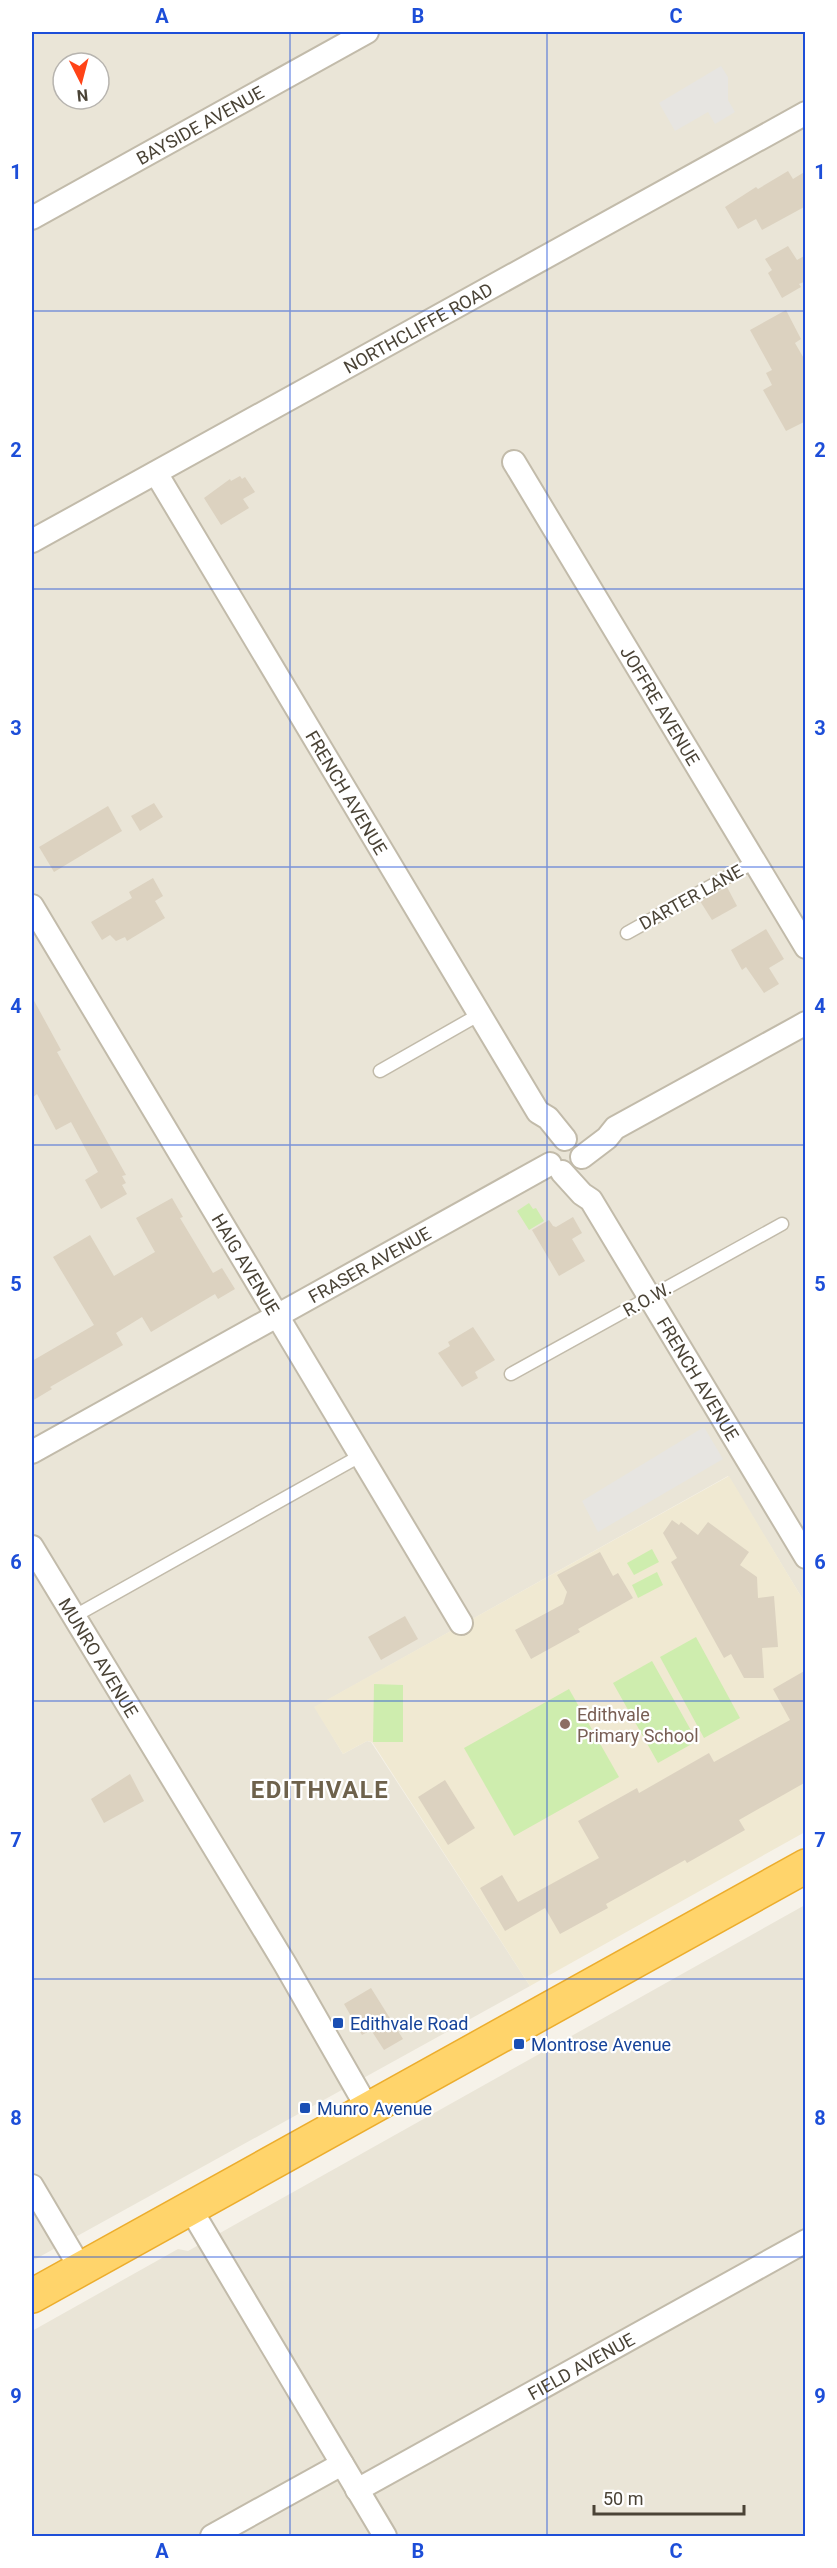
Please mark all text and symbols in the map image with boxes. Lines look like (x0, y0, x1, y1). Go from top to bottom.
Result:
text: A (155, 4, 169, 28)
text: B (412, 4, 424, 28)
text: C (669, 4, 683, 28)
north arrow (51, 51, 111, 111)
street label: BAYSIDE AVENUE (133, 81, 267, 169)
text: N (76, 85, 89, 105)
text: 1 (10, 160, 22, 184)
text: 1 (814, 160, 826, 184)
street label: NORTHCLIFFE ROAD (340, 278, 496, 377)
text: 2 (10, 438, 22, 462)
text: 2 (814, 438, 826, 462)
street label: JOFFRE AVENUE (617, 642, 704, 769)
text: 3 (10, 716, 22, 740)
text: 3 (814, 716, 826, 740)
street label: FRENCH AVENUE (302, 727, 392, 858)
street label: DARTER LANE (636, 860, 746, 934)
text: 4 (10, 994, 22, 1018)
text: 4 (814, 994, 826, 1018)
street label: HAIG AVENUE (208, 1210, 284, 1318)
street label: FRASER AVENUE (305, 1222, 434, 1307)
text: 5 (10, 1272, 22, 1296)
text: 5 (814, 1272, 826, 1296)
street label: R.O.W. (619, 1277, 675, 1321)
street label: FRENCH AVENUE (653, 1313, 744, 1444)
text: 6 (10, 1550, 22, 1574)
text: 6 (814, 1550, 826, 1574)
street label: MUNRO AVENUE (55, 1594, 143, 1721)
place label: Edithvale Primary School (577, 1704, 699, 1746)
marker: Edithvale Primary School (558, 1717, 572, 1731)
district label: EDITHVALE (251, 1776, 389, 1804)
text: 7 (10, 1828, 22, 1852)
text: 7 (814, 1828, 826, 1852)
place label: Edithvale Road (350, 2013, 468, 2034)
marker: Edithvale Road (331, 2016, 345, 2030)
place label: Montrose Avenue (531, 2034, 671, 2055)
marker: Montrose Avenue (512, 2037, 526, 2051)
place label: Munro Avenue (317, 2098, 432, 2119)
marker: Munro Avenue (298, 2101, 312, 2115)
text: 8 (10, 2106, 22, 2130)
text: 8 (814, 2106, 826, 2130)
street label: FIELD AVENUE (524, 2328, 638, 2404)
text: 9 (10, 2384, 22, 2408)
text: 9 (814, 2384, 826, 2408)
scale bar (594, 2478, 744, 2516)
text: 50 m (603, 2488, 643, 2509)
text: A (155, 2539, 169, 2563)
text: B (412, 2539, 424, 2563)
text: C (669, 2539, 683, 2563)

